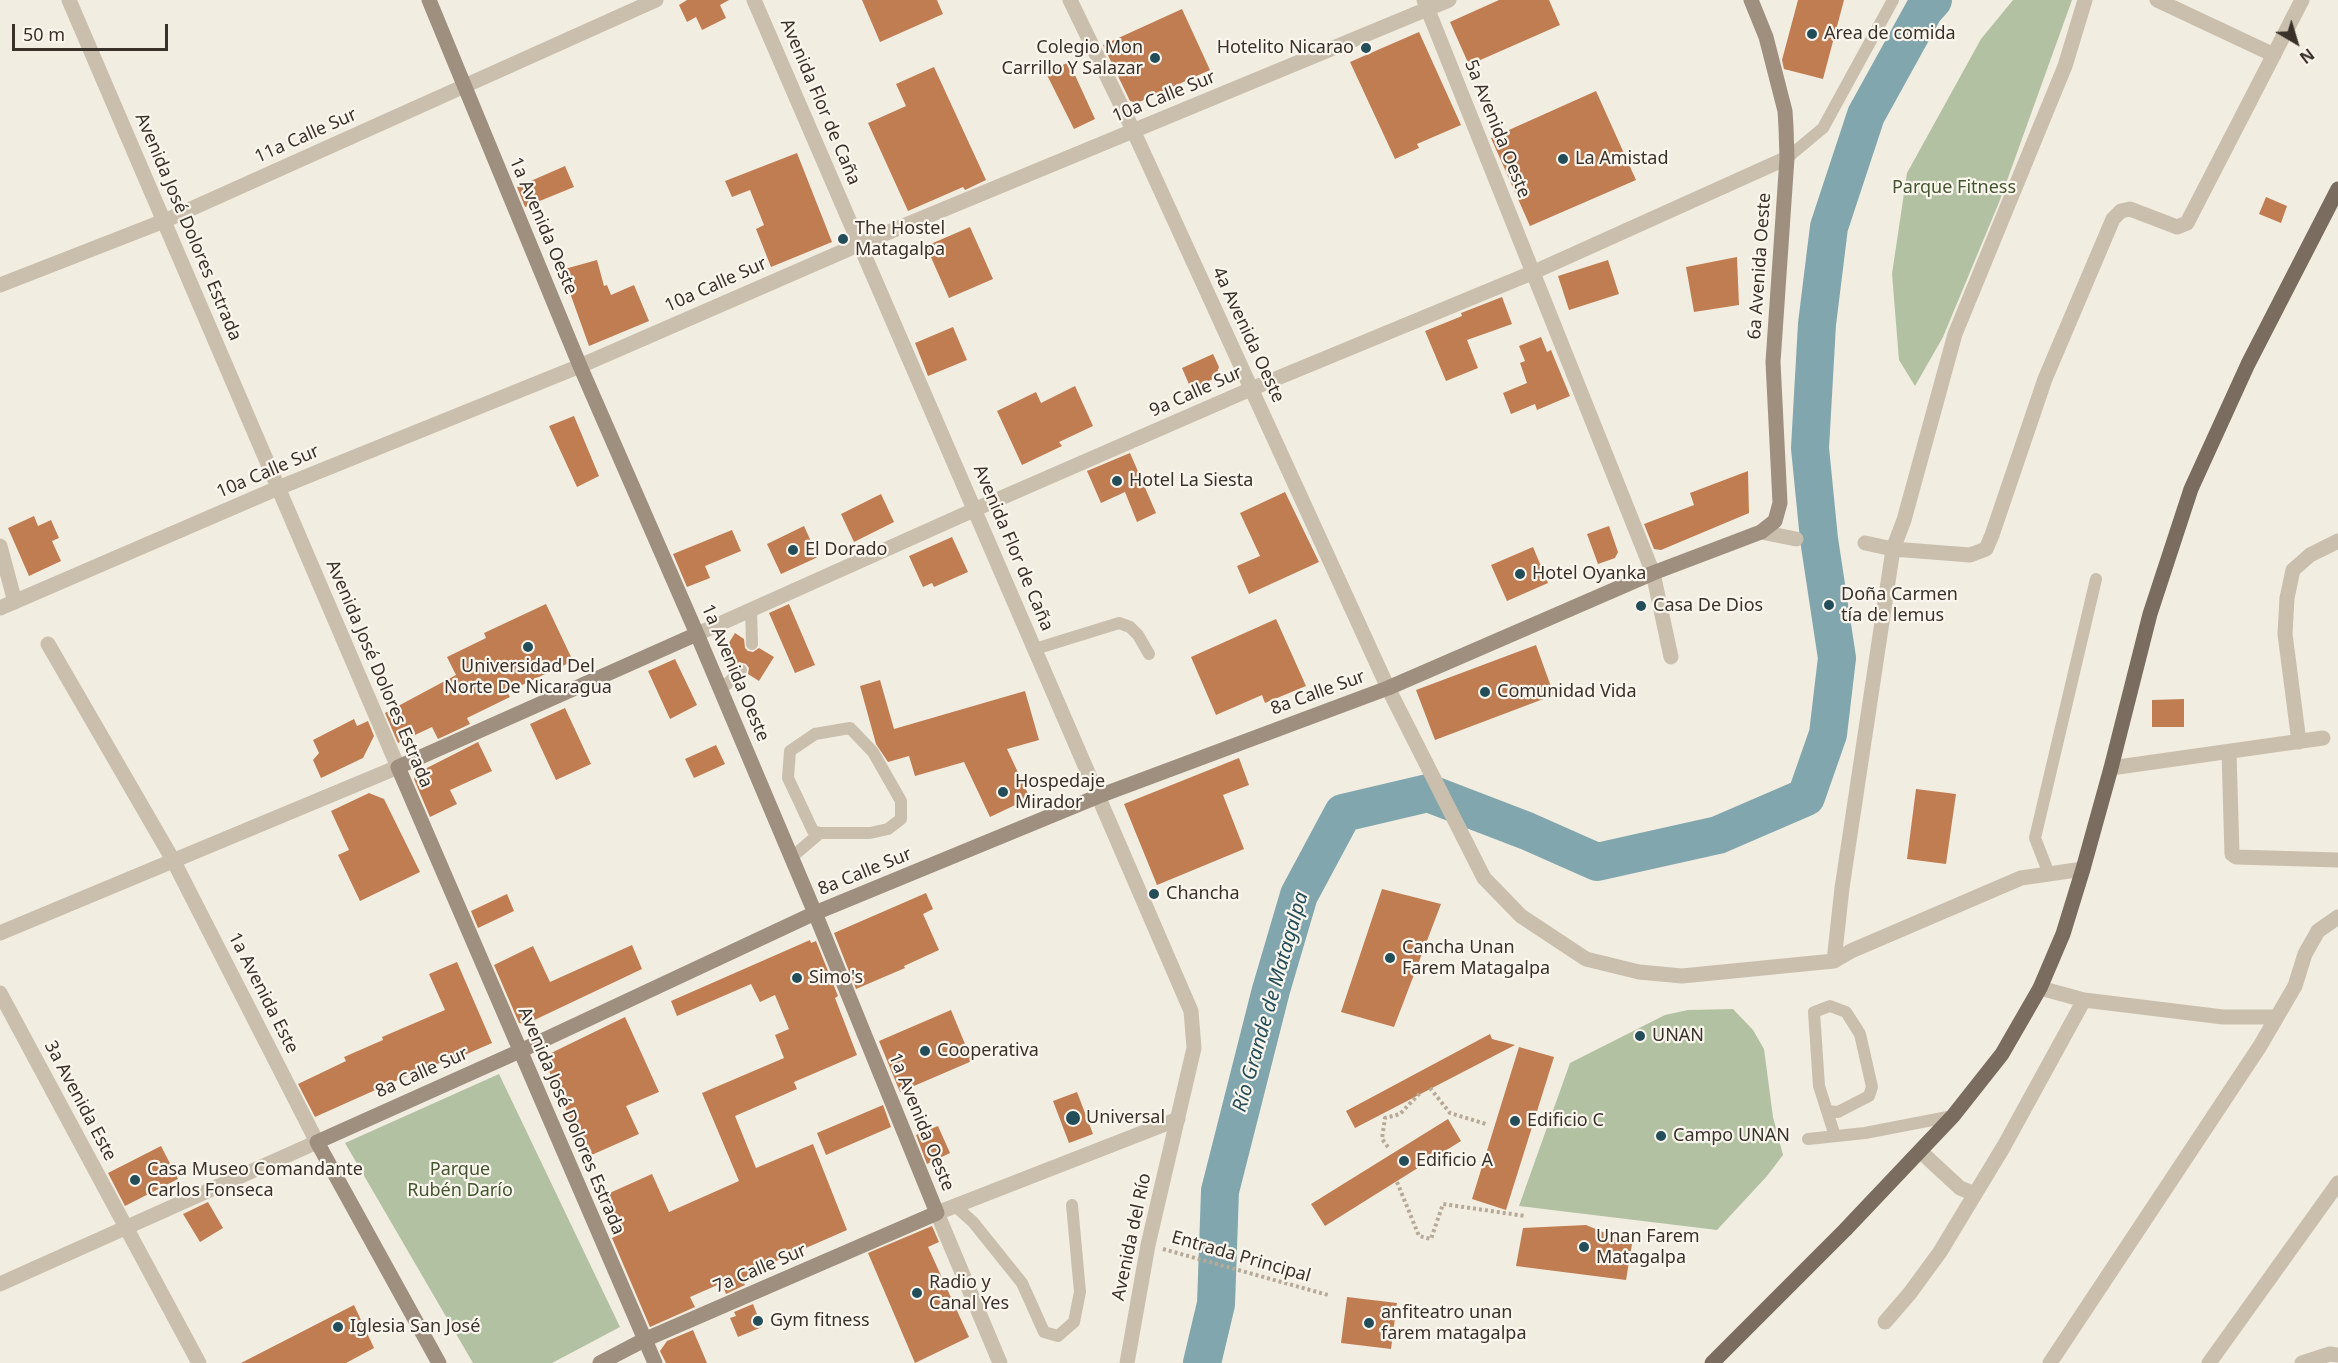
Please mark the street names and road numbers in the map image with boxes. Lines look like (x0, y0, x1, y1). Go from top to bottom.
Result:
street label: Avenida Flor de Caña (775, 16, 865, 188)
street label: 5a Avenida Oeste (1459, 57, 1535, 201)
street label: 10a Calle Sur (1109, 66, 1219, 128)
street label: 11a Calle Sur (252, 104, 360, 168)
street label: Avenida José Dolores Estrada (130, 110, 246, 344)
street label: 1a Avenida Oeste (504, 154, 582, 298)
street label: 6a Avenida Oeste (1744, 192, 1776, 340)
street label: 10a Calle Sur (662, 253, 770, 317)
street label: 4a Avenida Oeste (1207, 264, 1289, 406)
street label: 9a Calle Sur (1146, 362, 1246, 422)
street label: 10a Calle Sur (213, 441, 323, 503)
street label: Avenida Flor de Caña (968, 462, 1058, 634)
street label: Avenida José Dolores Estrada (321, 557, 437, 791)
street label: 1a Avenida Oeste (696, 601, 774, 745)
street label: 8a Calle Sur (1268, 666, 1368, 720)
street label: 8a Calle Sur (815, 843, 915, 901)
street label: 1a Avenida Este (223, 929, 303, 1057)
street label: Avenida José Dolores Estrada (513, 1004, 629, 1238)
street label: 3a Avenida Este (39, 1037, 121, 1165)
street label: 8a Calle Sur (372, 1043, 472, 1103)
street label: 1a Avenida Oeste (883, 1050, 959, 1194)
street label: Avenida del Río (1108, 1171, 1156, 1303)
street label: Entrada Principal (1169, 1227, 1313, 1287)
street label: 7a Calle Sur (710, 1240, 810, 1298)

